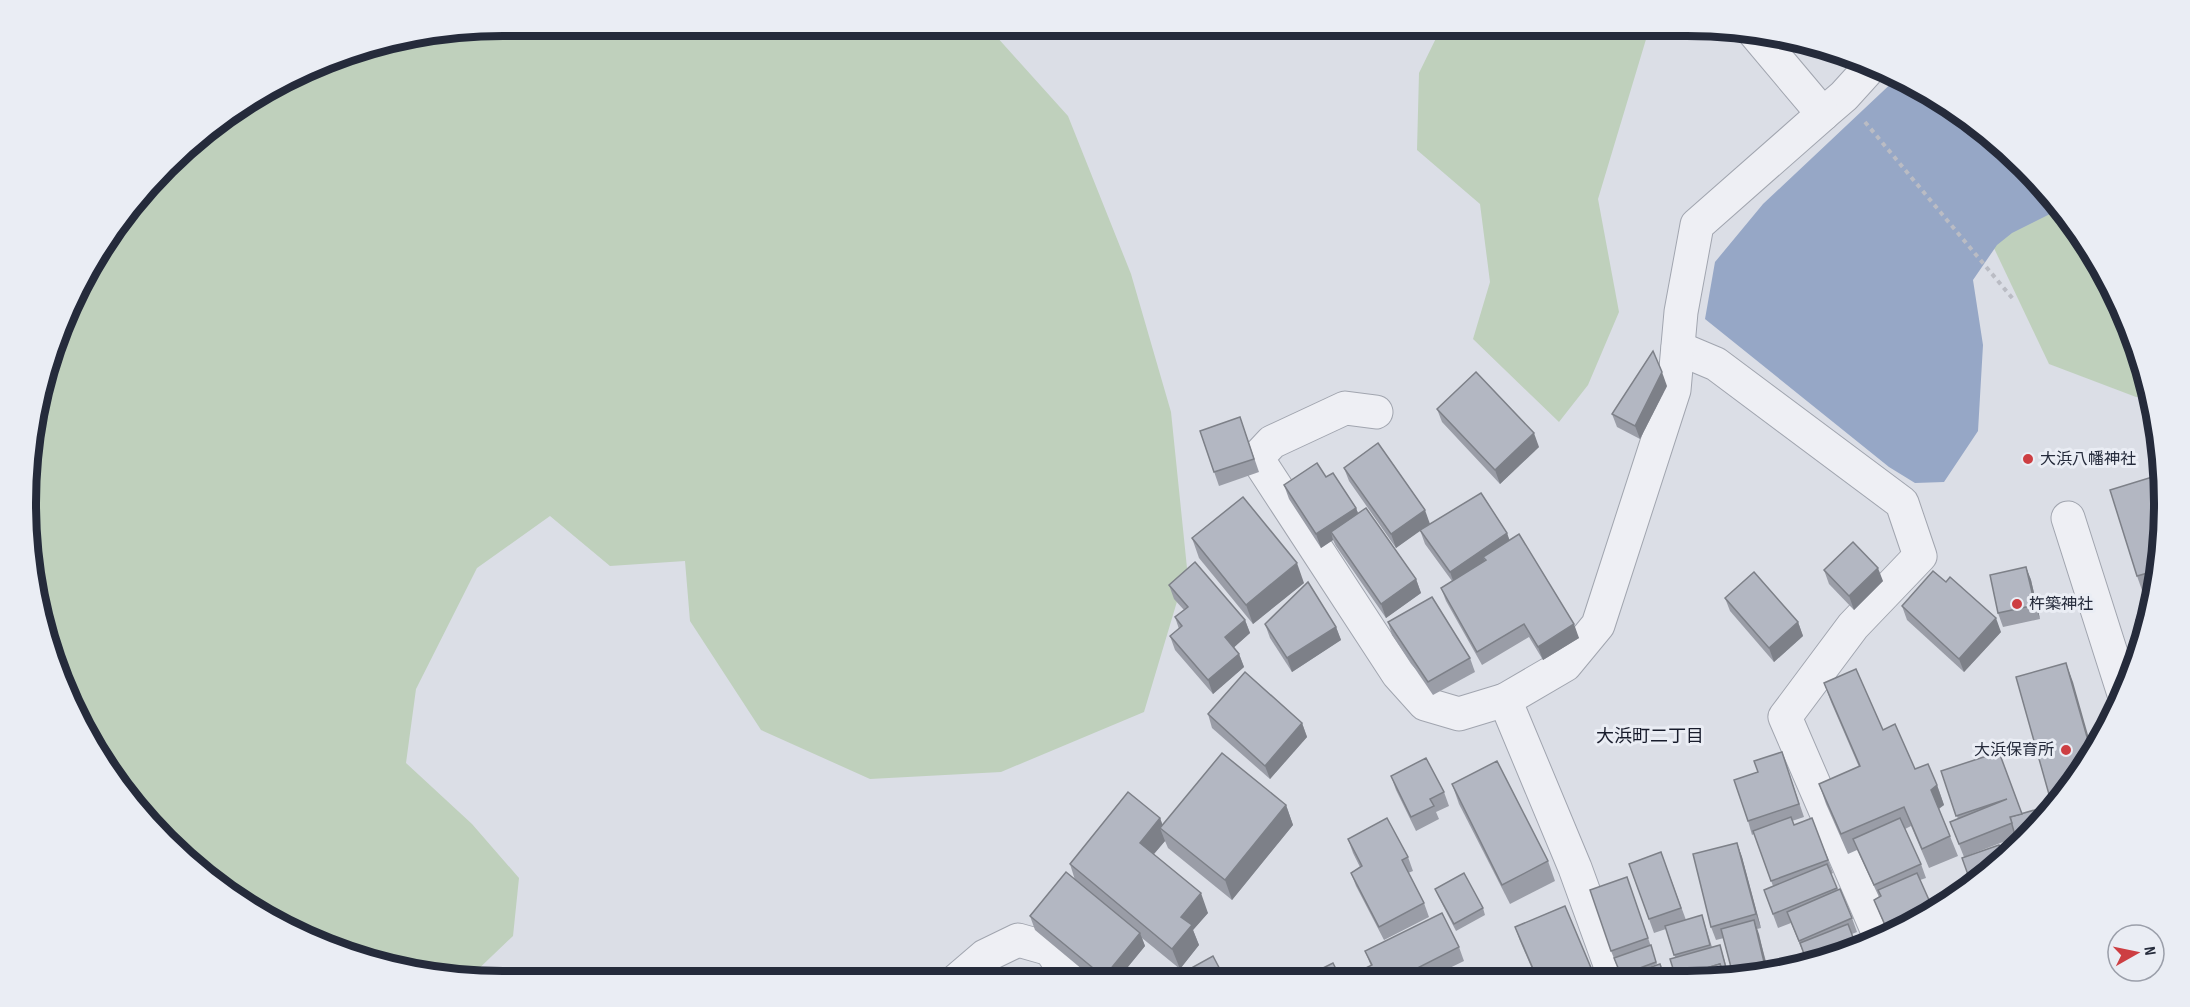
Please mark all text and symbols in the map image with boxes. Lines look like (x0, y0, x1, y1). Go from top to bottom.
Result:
place label: 大浜八幡神社 (2040, 450, 2136, 469)
marker: 大浜八幡神社 (2021, 452, 2035, 466)
place label: 杵築神社 (2029, 595, 2093, 614)
marker: 杵築神社 (2010, 597, 2024, 611)
district label: 大浜町二丁目 (1596, 726, 1704, 747)
place label: 大浜保育所 (1974, 741, 2054, 760)
marker: 大浜保育所 (2059, 743, 2073, 757)
north arrow (2106, 923, 2166, 983)
text: N (2139, 945, 2159, 957)

